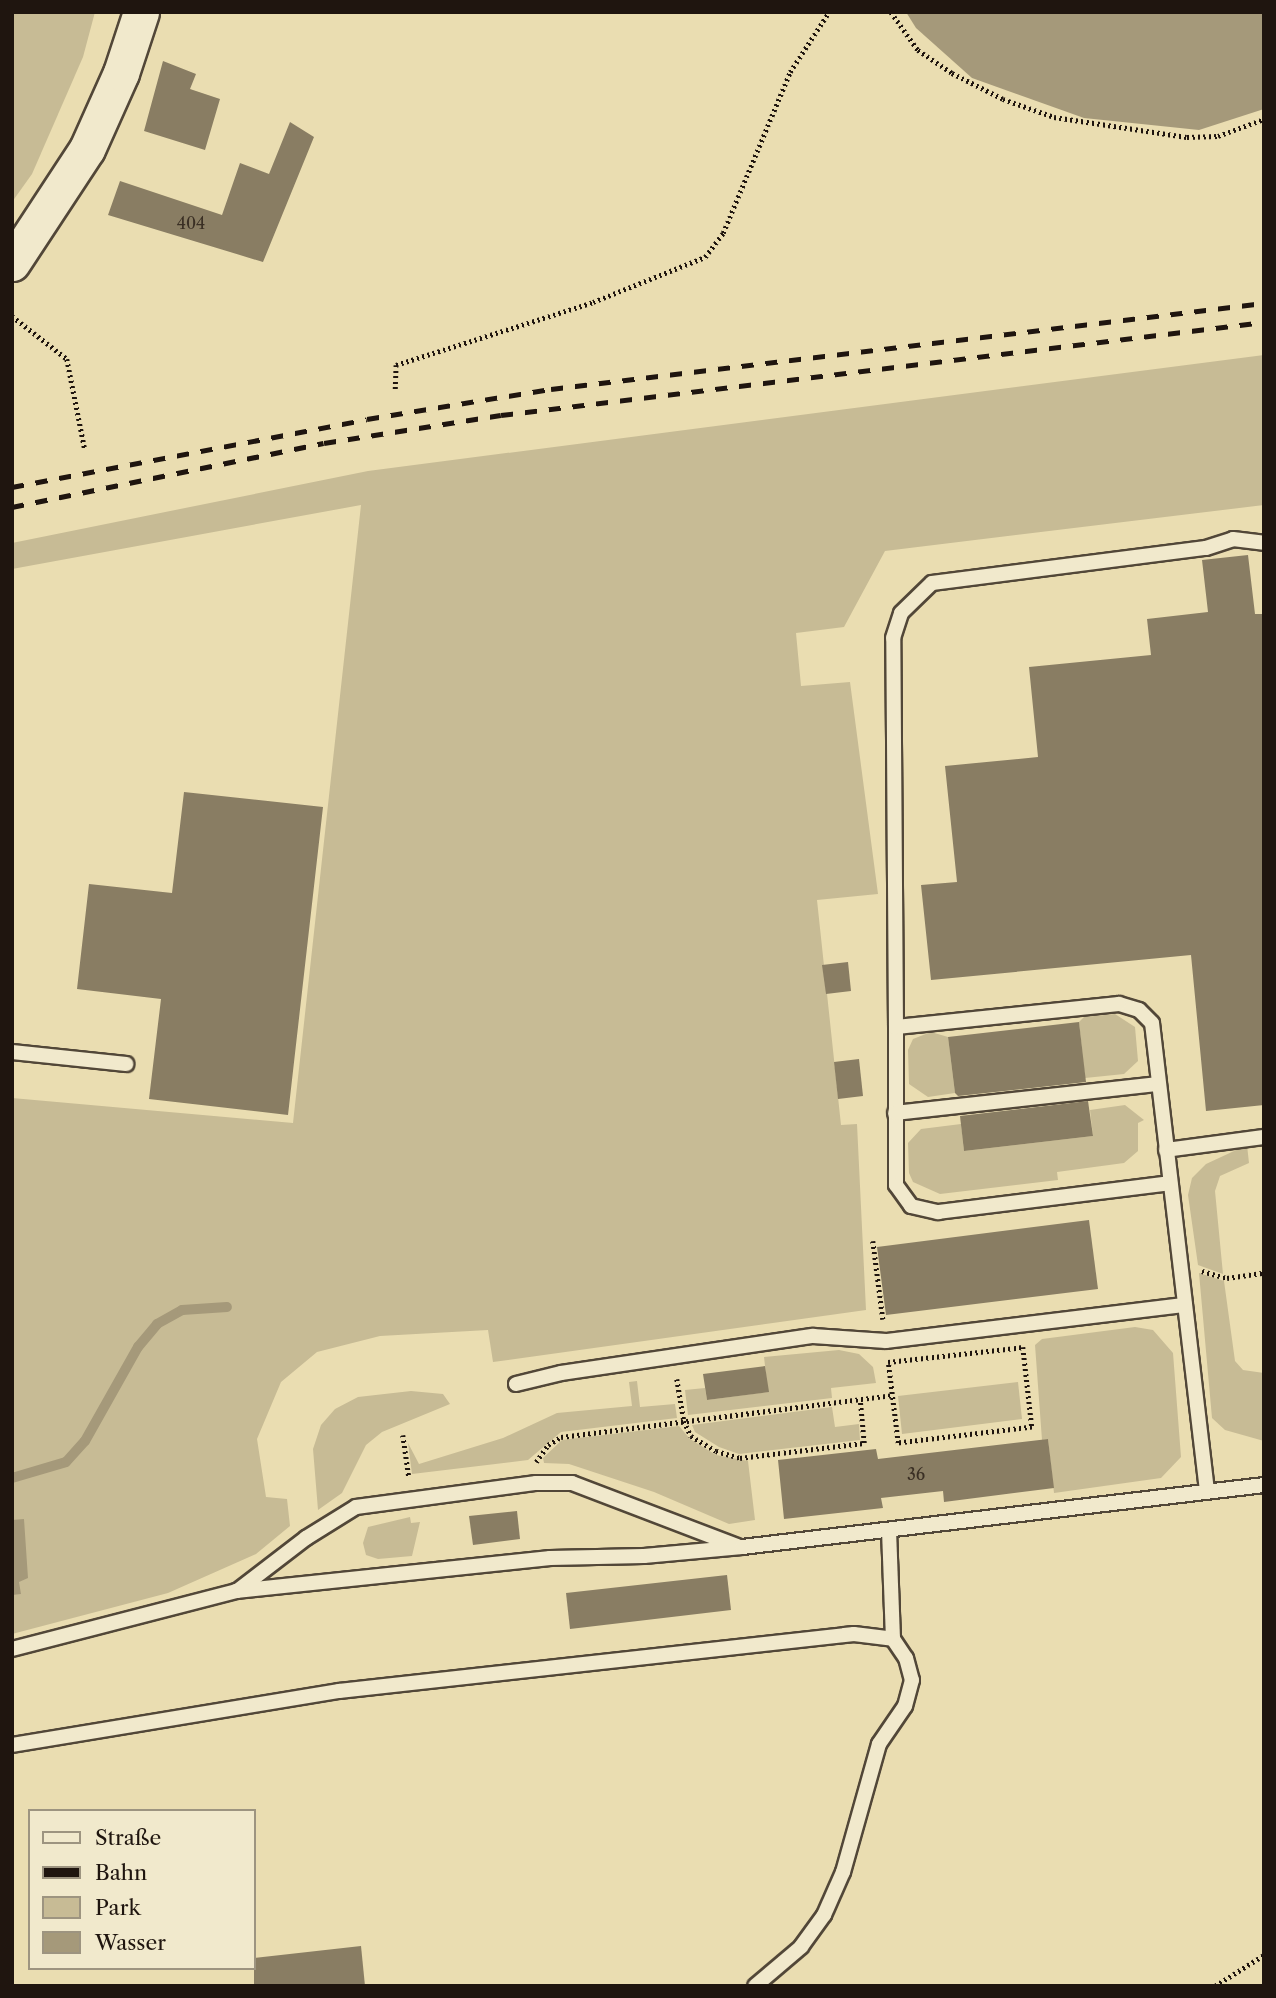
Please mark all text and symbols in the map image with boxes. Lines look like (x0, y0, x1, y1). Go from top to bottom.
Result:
house number: 404 (177, 213, 205, 233)
house number: 36 (907, 1464, 925, 1484)
legend (28, 1809, 256, 1970)
text: Straße (95, 1825, 161, 1850)
text: Bahn (95, 1860, 147, 1885)
text: Park (95, 1895, 141, 1920)
text: Wasser (95, 1930, 166, 1955)

